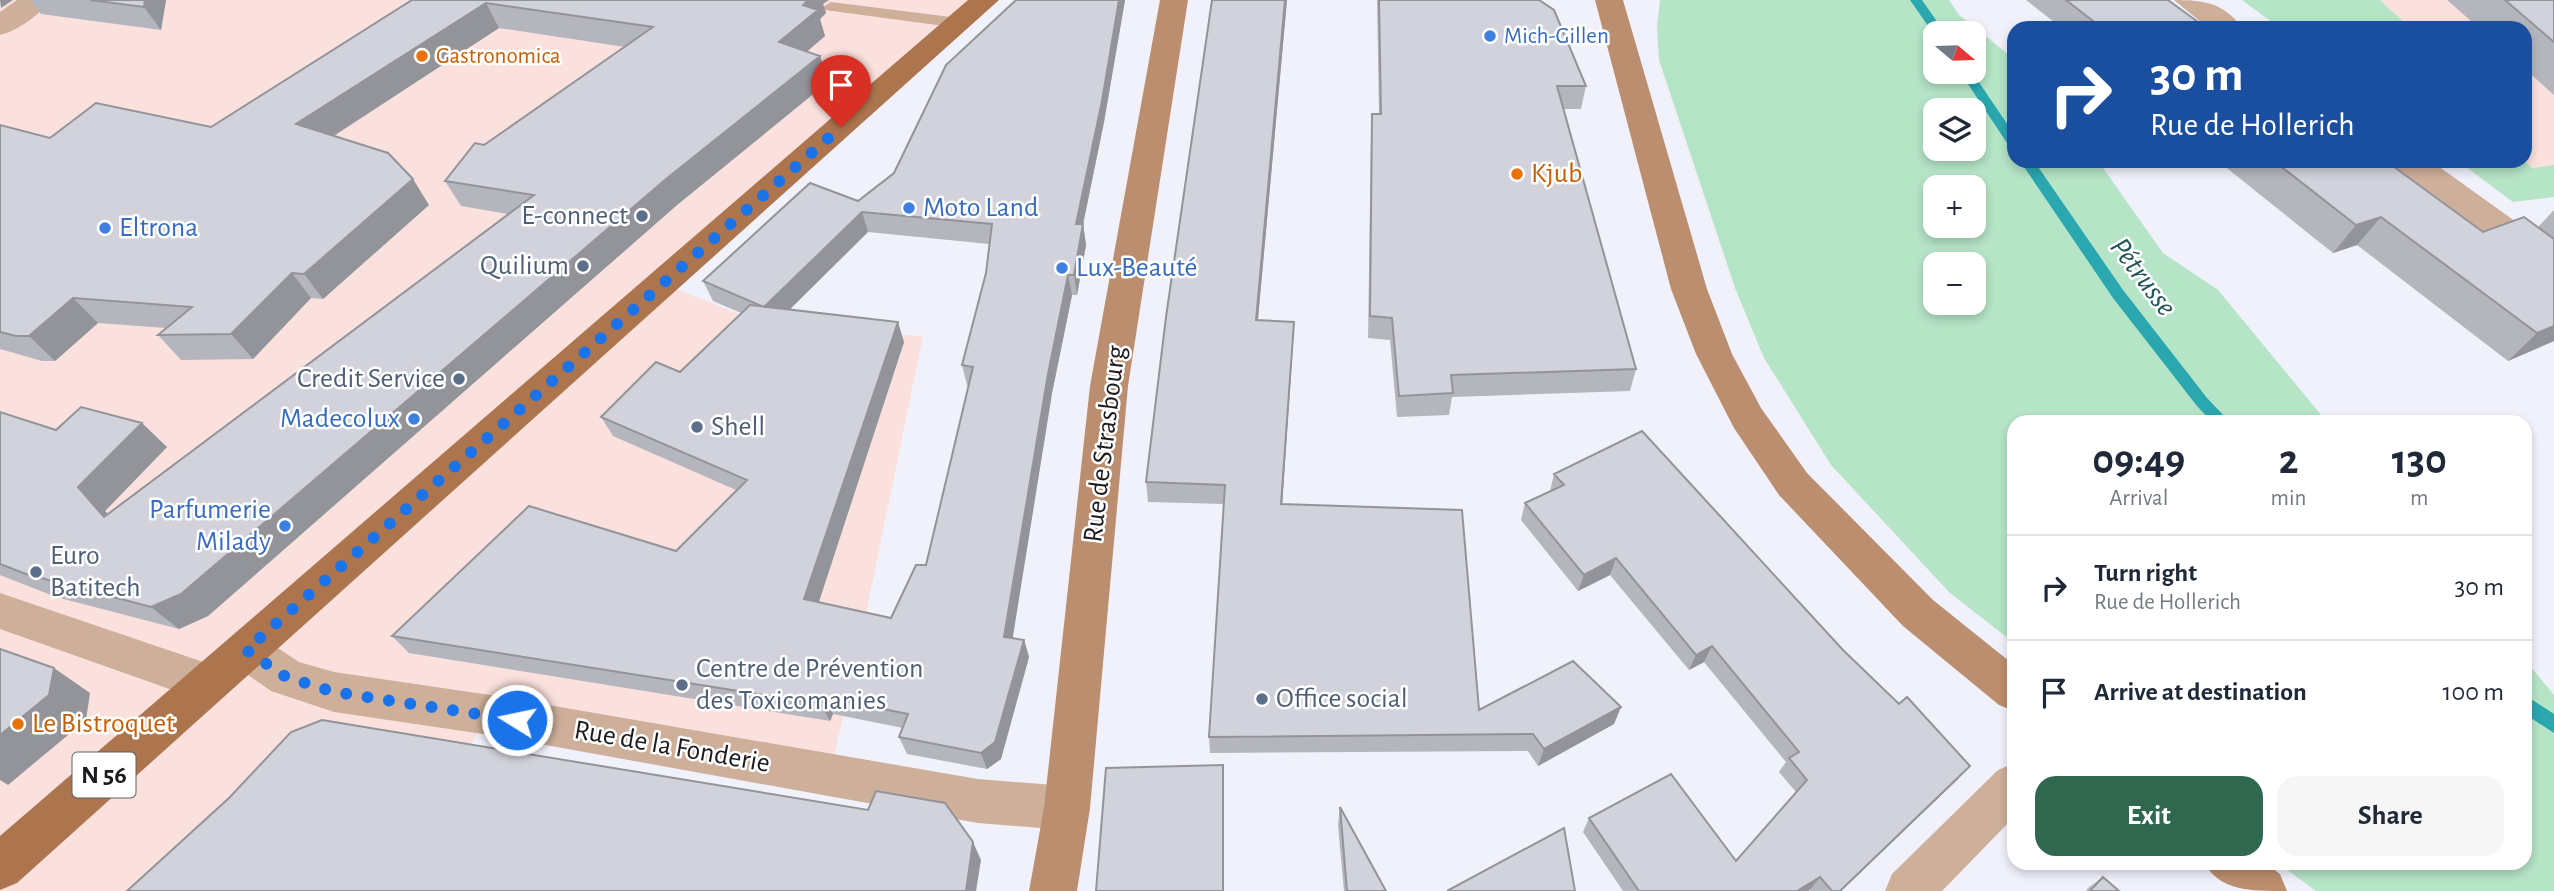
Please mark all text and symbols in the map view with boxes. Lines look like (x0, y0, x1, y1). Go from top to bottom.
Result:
north arrow (1923, 21, 1986, 84)
map controls (1923, 21, 1986, 315)
place label: Mich-Gillen (1504, 25, 1609, 48)
marker: Mich-Gillen (1482, 28, 1498, 44)
place label: Gastronomica (436, 45, 561, 68)
marker: Gastronomica (414, 48, 430, 64)
icon: right (2035, 49, 2126, 140)
text: 30 m (2150, 51, 2244, 100)
pin (811, 55, 871, 127)
icon: arrive (822, 66, 860, 104)
button: layers (1923, 98, 1986, 161)
text: Rue de Hollerich (2150, 109, 2355, 141)
place label: Kjub (1531, 160, 1582, 188)
marker: Kjub (1509, 166, 1525, 182)
button: + (1923, 175, 1986, 238)
place label: Moto Land (923, 194, 1038, 222)
marker: Moto Land (901, 200, 917, 216)
place label: E-connect (521, 202, 628, 230)
marker: E-connect (634, 208, 650, 224)
place label: Eltrona (119, 214, 198, 242)
marker: Eltrona (97, 220, 113, 236)
water label: Pétrusse (2104, 232, 2182, 322)
place label: Quilium (480, 252, 569, 280)
button: − (1923, 252, 1986, 315)
place label: Lux-Beauté (1076, 254, 1197, 282)
marker: Quilium (575, 258, 591, 274)
marker: Lux-Beauté (1054, 260, 1070, 276)
street label: Rue de Strasbourg (1079, 344, 1131, 544)
place label: Credit Service (297, 365, 445, 393)
marker: Credit Service (451, 371, 467, 387)
place label: Madecolux (280, 405, 400, 433)
marker: Madecolux (406, 411, 422, 427)
place label: Shell (711, 413, 765, 441)
marker: Shell (689, 419, 705, 435)
text: 09:49 (2092, 439, 2185, 481)
text: 2 (2279, 439, 2298, 481)
text: 130 (2392, 439, 2447, 481)
text: Arrival (2109, 487, 2168, 510)
text: min (2271, 487, 2306, 510)
text: m (2410, 487, 2428, 510)
place label: Parfumerie Milady (149, 496, 271, 556)
marker: Parfumerie Milady (277, 518, 293, 534)
place label: Euro Batitech (50, 542, 140, 602)
text: Turn right (2094, 560, 2197, 586)
marker: Euro Batitech (28, 564, 44, 580)
icon: right (2035, 569, 2073, 607)
text: 30 m (2454, 574, 2504, 600)
text: Rue de Hollerich (2094, 591, 2241, 614)
place label: Centre de Prévention des Toxicomanies (696, 655, 923, 715)
icon: arrive (2035, 674, 2073, 712)
marker: Centre de Prévention des Toxicomanies (674, 677, 690, 693)
text: Arrive at destination (2094, 679, 2307, 705)
text: 100 m (2443, 679, 2504, 705)
position arrow (480, 683, 554, 757)
place label: Office social (1276, 685, 1408, 713)
marker: Office social (1254, 691, 1270, 707)
place label: Le Bistroquet (32, 710, 175, 738)
marker: Le Bistroquet (10, 716, 26, 732)
street label: Rue de la Fonderie (572, 716, 772, 778)
road number: N 56 (72, 752, 136, 797)
button: Exit (2035, 776, 2263, 856)
button: Share (2277, 776, 2504, 856)

